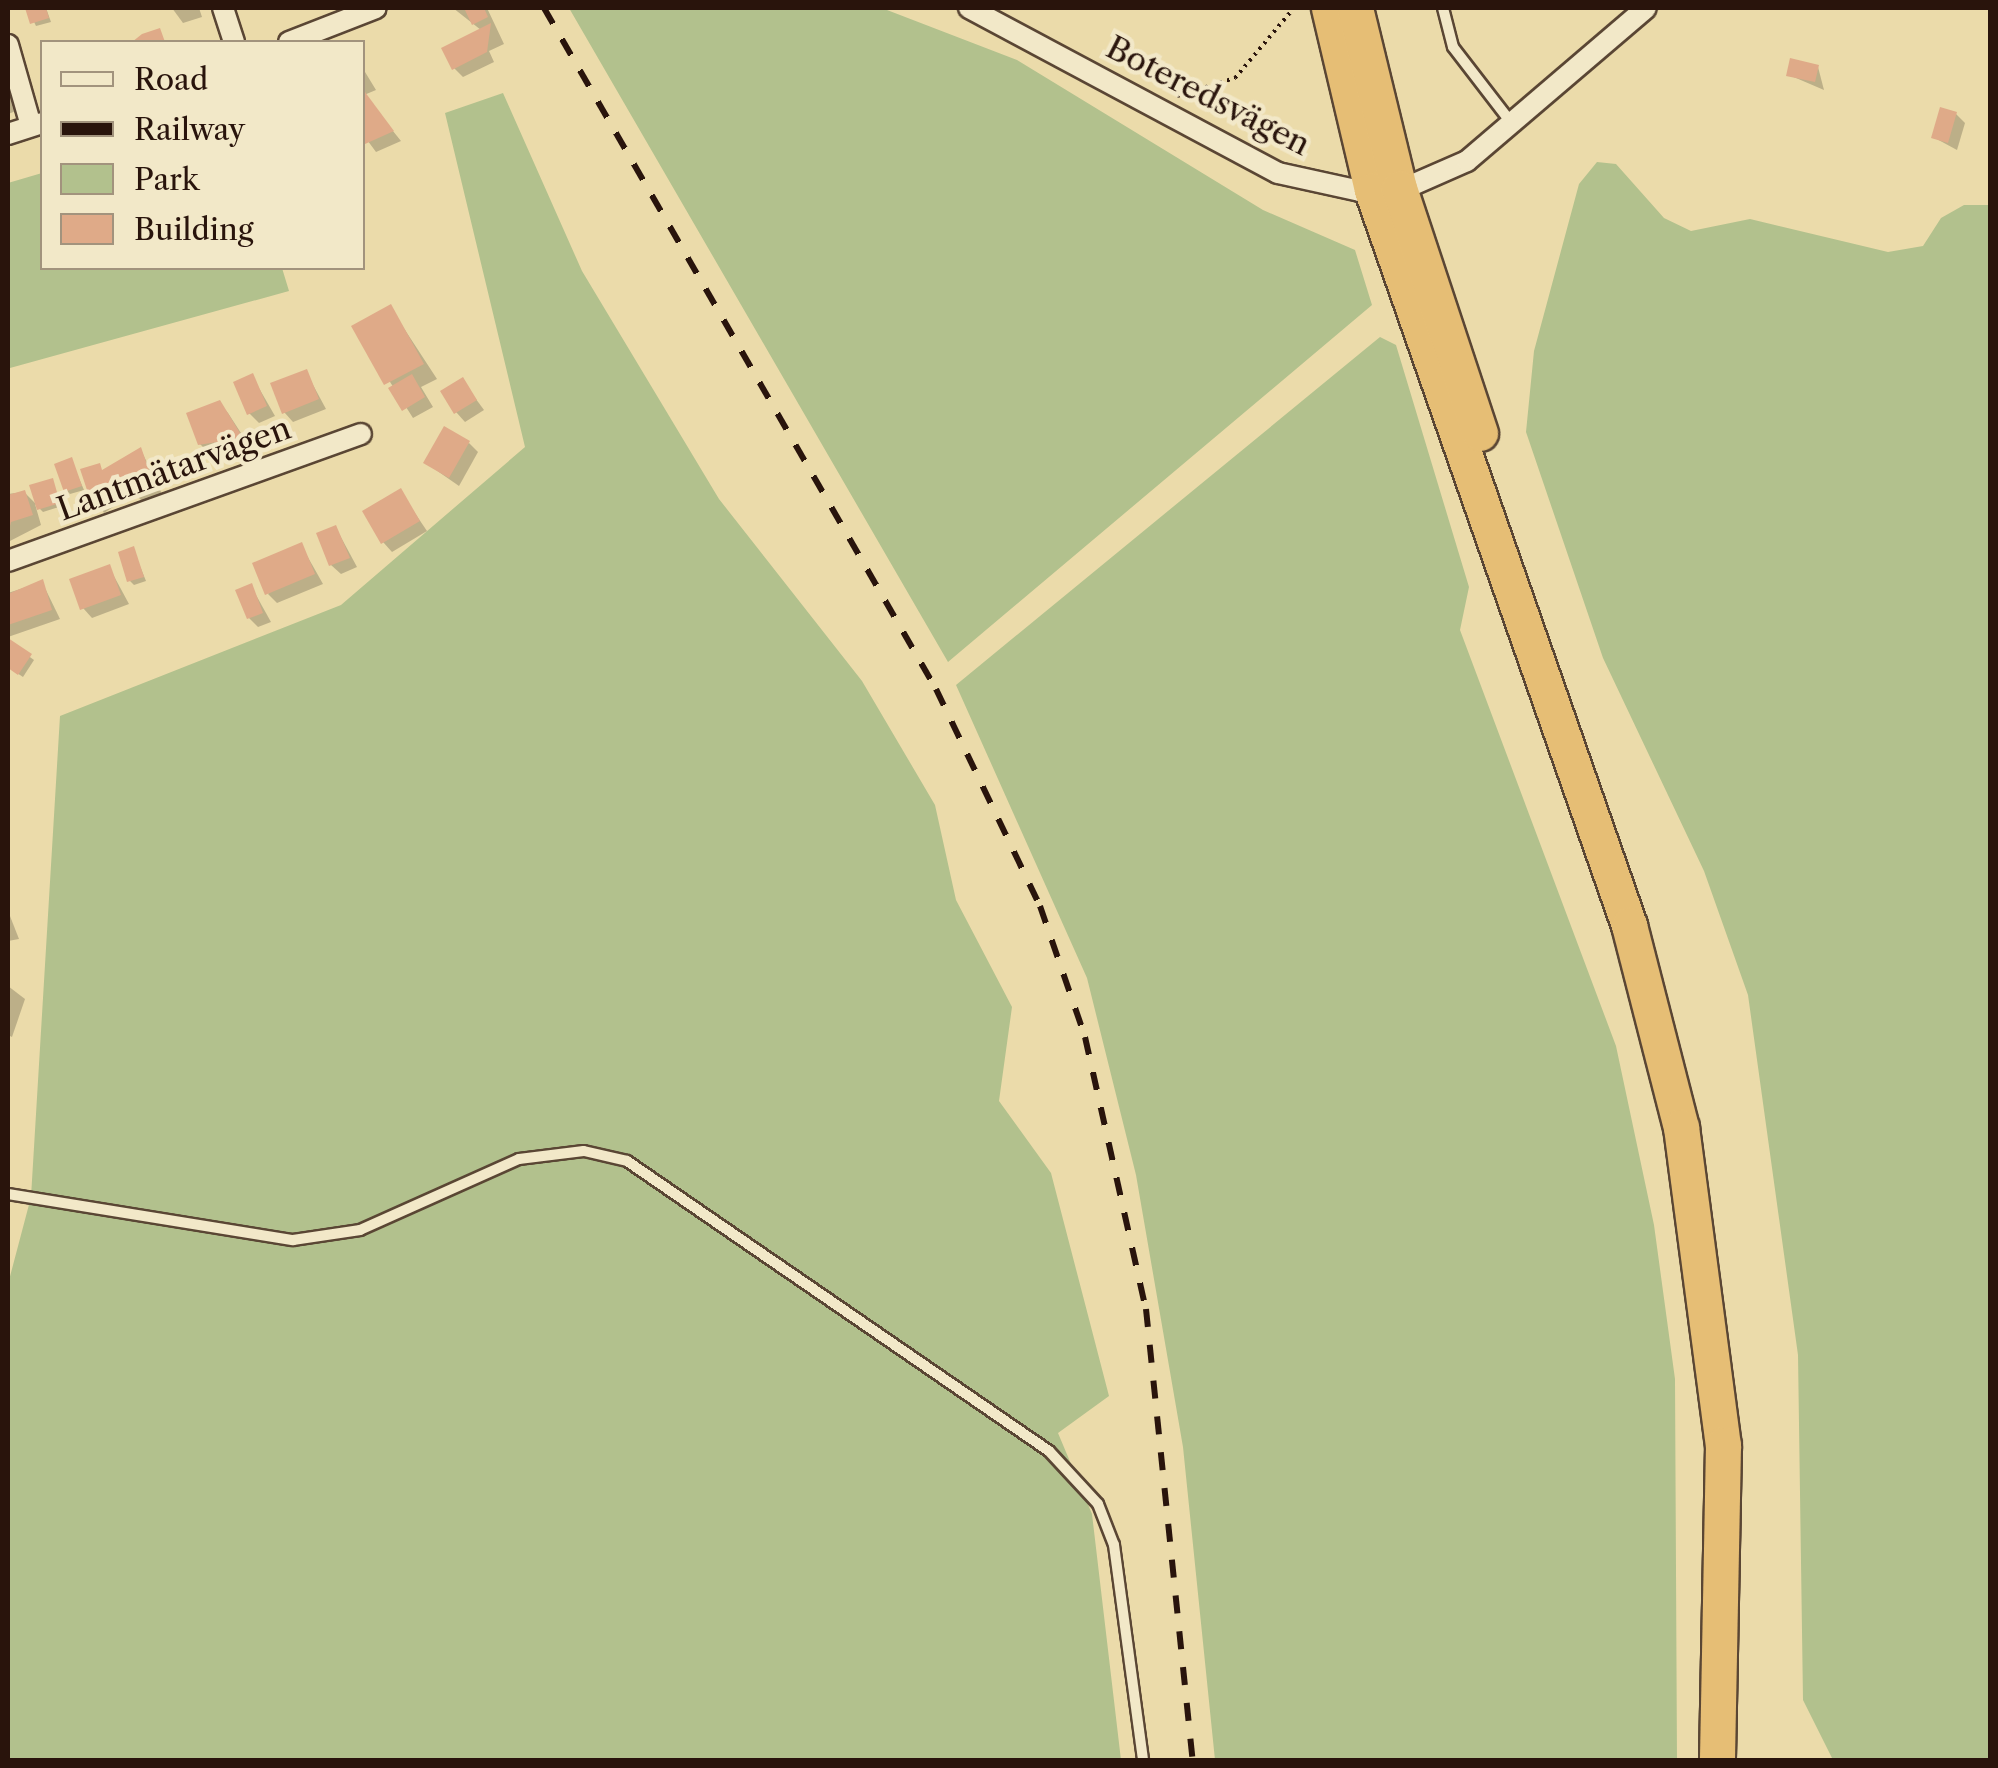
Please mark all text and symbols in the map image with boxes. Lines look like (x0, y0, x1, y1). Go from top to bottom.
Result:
street label: Boteredsvägen (1100, 28, 1316, 164)
legend (40, 40, 365, 270)
text: Road (134, 61, 208, 98)
text: Railway (134, 111, 245, 148)
text: Park (134, 161, 199, 198)
text: Building (134, 211, 254, 248)
street label: Lantmätarvägen (52, 409, 296, 529)

